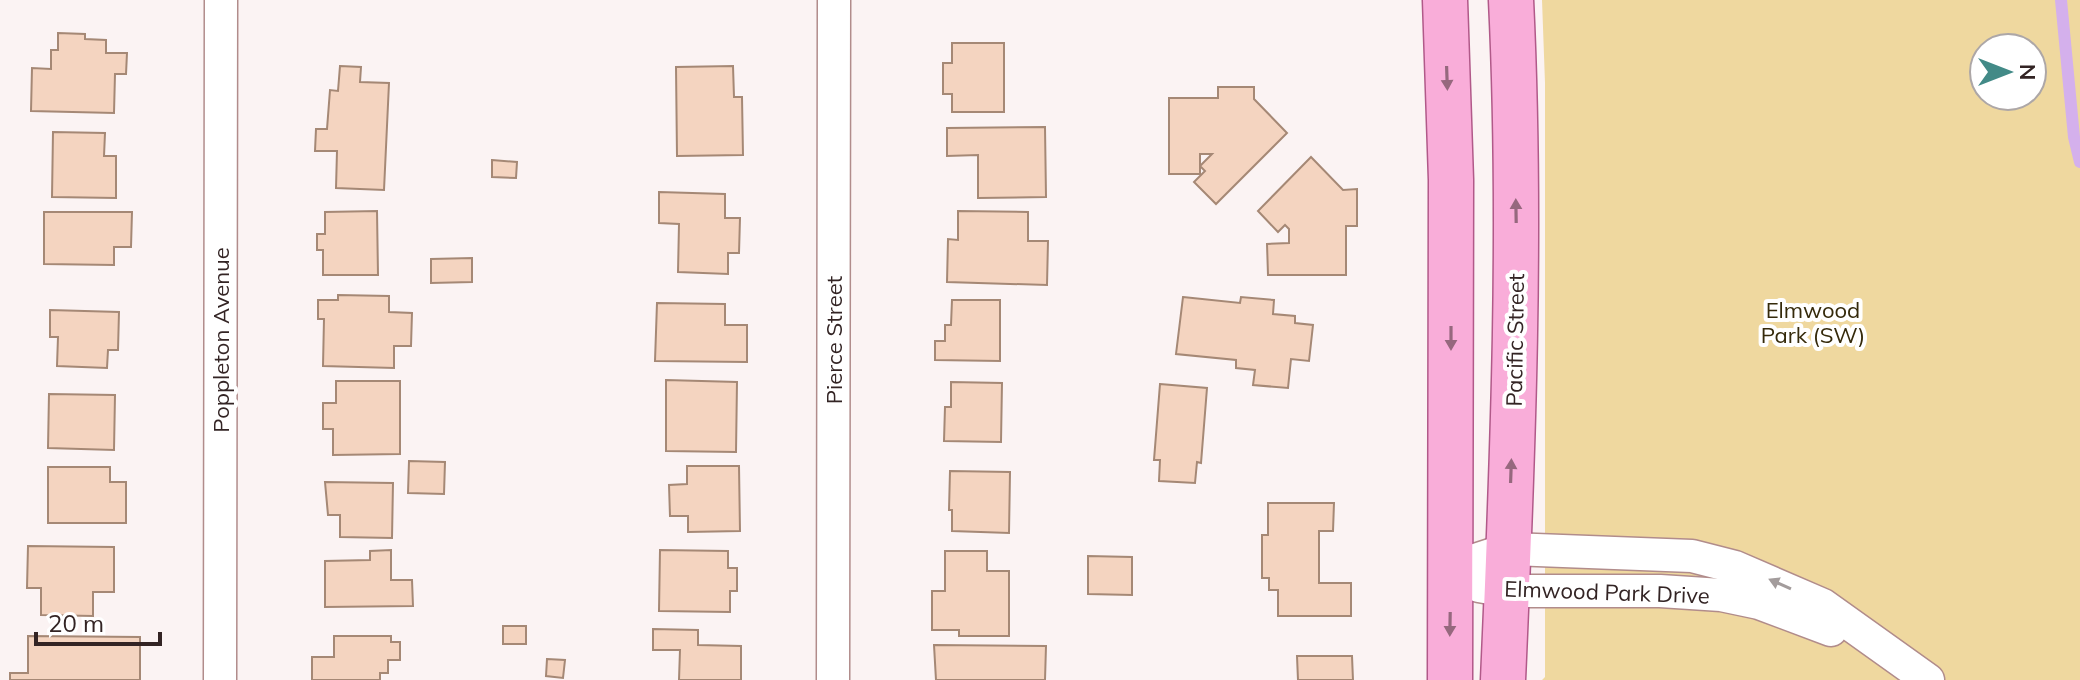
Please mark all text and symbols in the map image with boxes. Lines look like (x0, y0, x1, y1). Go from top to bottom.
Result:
north arrow (1968, 32, 2048, 112)
text: N (2014, 64, 2042, 80)
one-way arrow (1441, 66, 1454, 91)
one-way arrow (1510, 198, 1522, 223)
street label: Poppleton Avenue (207, 247, 235, 433)
street label: Pacific Street (1500, 273, 1530, 407)
street label: Pierce Street (820, 275, 848, 404)
park label: Elmwood Park (SW) (1761, 296, 1865, 349)
one-way arrow (1445, 326, 1457, 351)
one-way arrow (1505, 458, 1518, 483)
street label: Elmwood Park Drive (1504, 574, 1710, 610)
one-way arrow (1768, 578, 1791, 591)
scale bar (36, 596, 160, 646)
text: 20 m (48, 608, 104, 638)
one-way arrow (1444, 612, 1456, 637)

